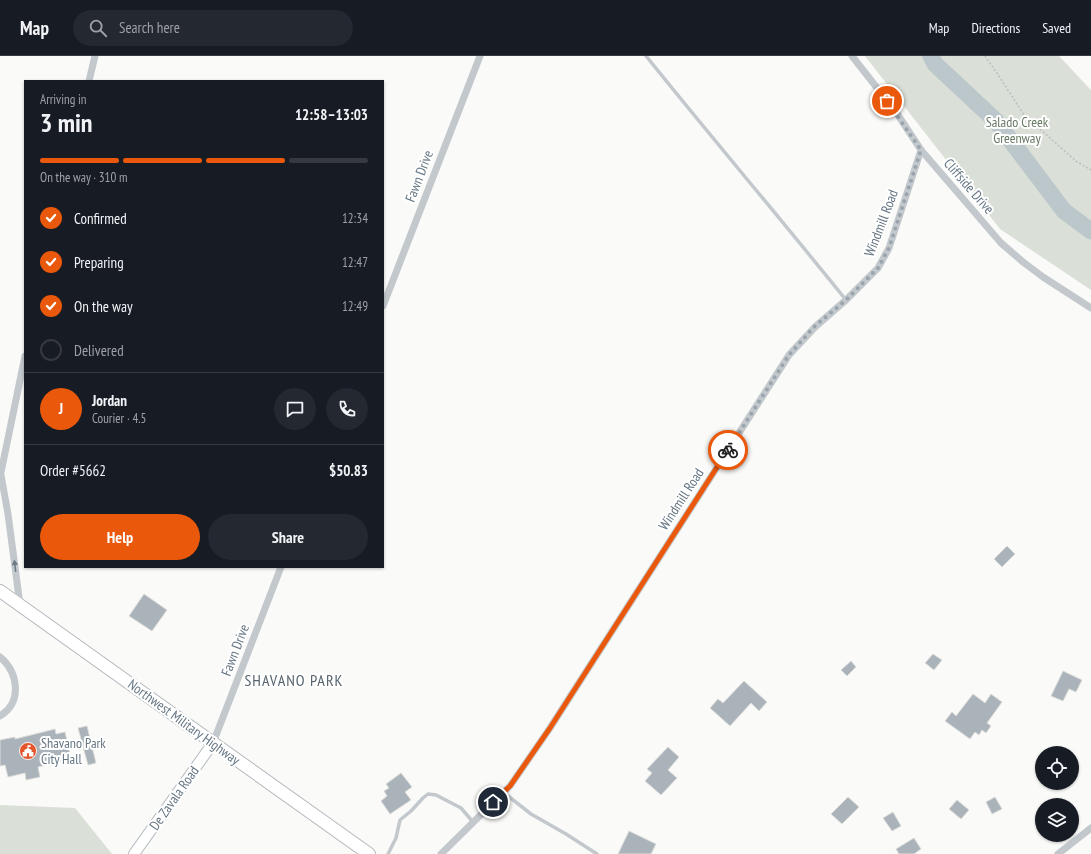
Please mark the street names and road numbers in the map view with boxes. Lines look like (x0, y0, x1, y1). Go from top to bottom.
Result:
street label: Fawn Drive (401, 147, 437, 205)
street label: Cliffside Drive (940, 154, 998, 218)
street label: Windmill Road (860, 187, 902, 259)
street label: Windmill Road (654, 465, 708, 533)
street label: Fawn Drive (217, 621, 253, 679)
street label: Northwest Military Highway (124, 675, 244, 769)
street label: De Zavala Road (145, 762, 203, 834)

